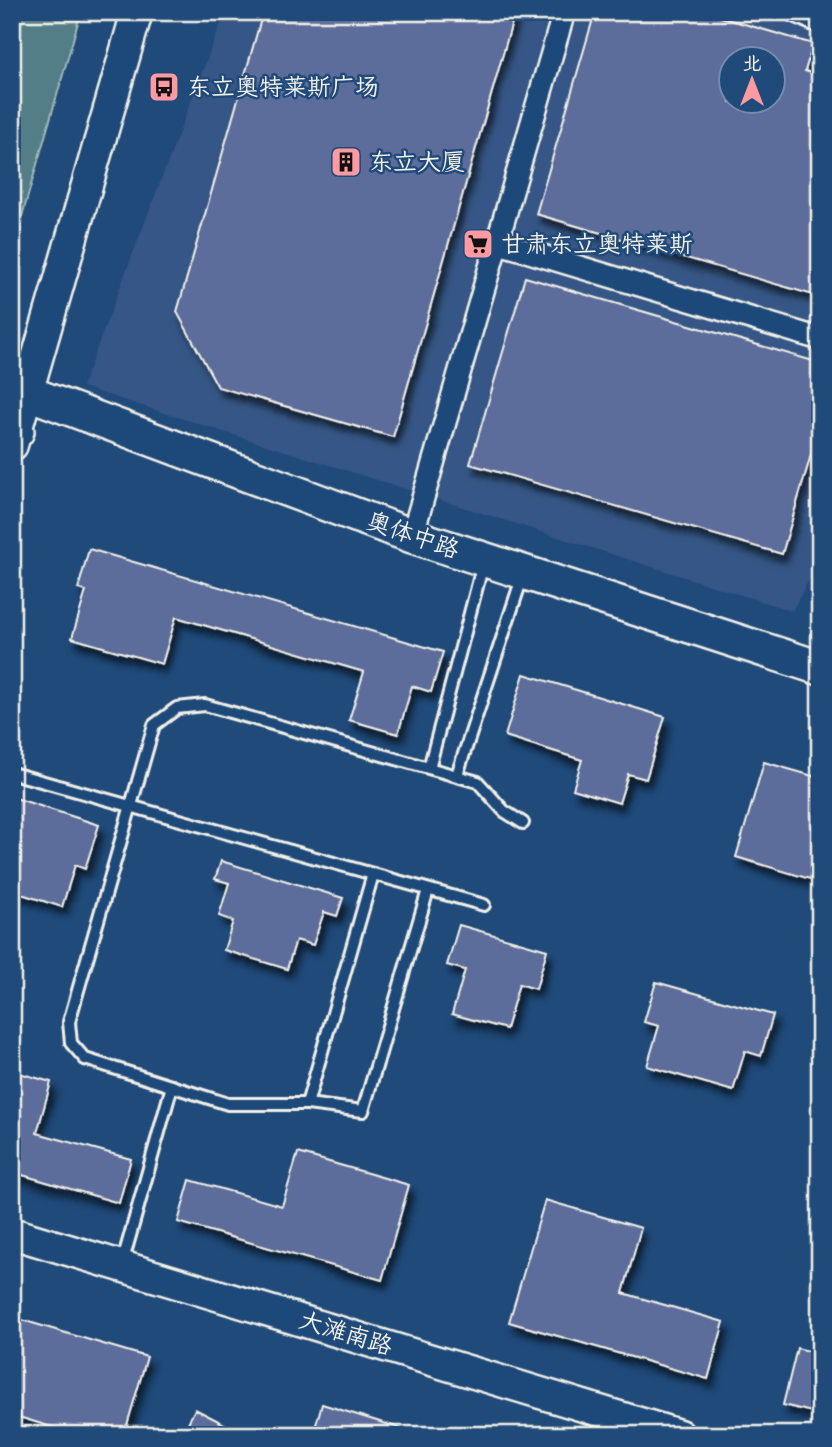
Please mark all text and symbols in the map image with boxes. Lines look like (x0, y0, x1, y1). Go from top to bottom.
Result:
north arrow (716, 46, 786, 116)
text: 北 (742, 52, 762, 76)
bus stop icon: 东立奥特莱斯广场 (147, 70, 181, 104)
place label: 东立奥特莱斯广场 (187, 73, 379, 102)
building icon: 东立大厦 (329, 145, 363, 179)
place label: 东立大厦 (369, 148, 465, 177)
supermarket icon: 甘肃东立奥特莱斯 (461, 227, 495, 261)
place label: 甘肃东立奥特莱斯 (501, 230, 693, 259)
street label: 奥体中路 (363, 506, 463, 565)
street label: 大滩南路 (296, 1306, 396, 1361)

